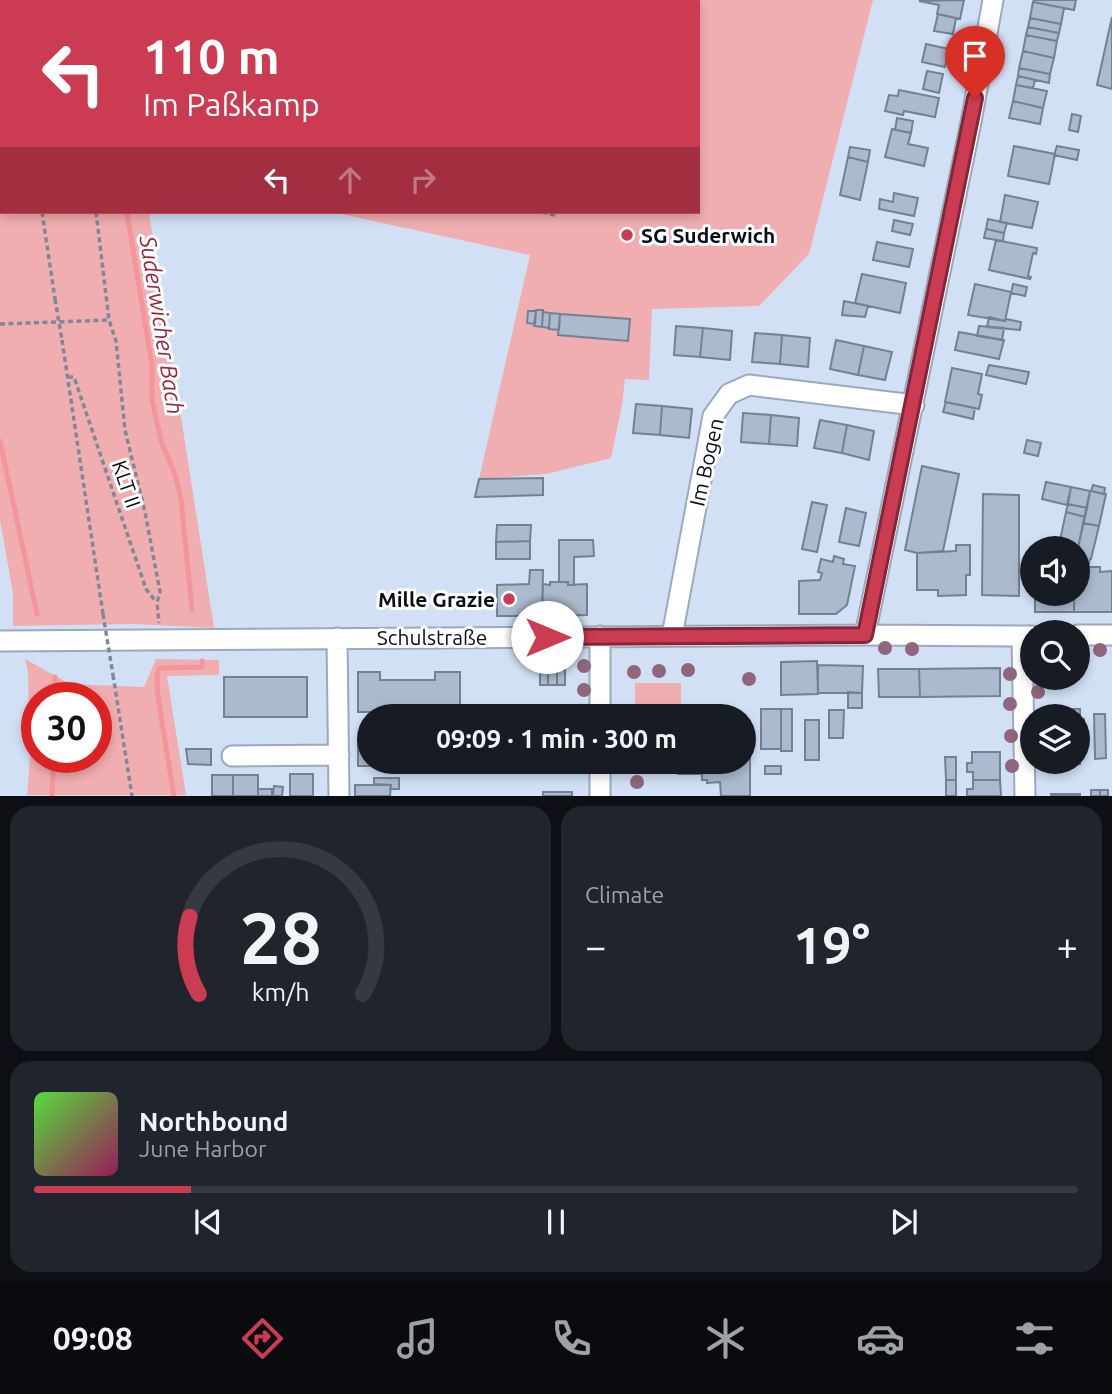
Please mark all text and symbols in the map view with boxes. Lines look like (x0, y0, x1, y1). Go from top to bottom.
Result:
pin (945, 26, 1005, 98)
icon: left (28, 28, 119, 119)
text: 110 m (143, 28, 280, 83)
icon: arrive (956, 37, 994, 75)
text: Im Paßkamp (143, 86, 320, 122)
icon: left (258, 161, 296, 199)
icon: ahead (331, 161, 369, 199)
icon: right (404, 161, 442, 199)
place label: SG Suderwich (641, 223, 775, 247)
marker: SG Suderwich (619, 227, 635, 243)
water label: Suderwicher Bach (135, 233, 188, 416)
street label: Im Bogen (684, 416, 728, 508)
street label: KLT II (108, 457, 146, 511)
map controls (1020, 536, 1090, 774)
button: sound (1020, 536, 1090, 606)
place label: Mille Grazie (378, 587, 495, 611)
marker: Mille Grazie (501, 591, 517, 607)
position arrow (510, 600, 584, 674)
button: search (1020, 620, 1090, 690)
street label: Schulstraße (377, 625, 487, 649)
speed limit sign: 30 (21, 682, 112, 773)
button: layers (1020, 704, 1090, 774)
text: 09:09 · 1 min · 300 m (436, 724, 677, 753)
text: Climate (585, 882, 664, 907)
text: 28 (239, 897, 322, 979)
text: 19° (793, 916, 870, 974)
text: − (585, 925, 606, 967)
text: + (1057, 925, 1078, 967)
text: km/h (252, 978, 309, 1006)
text: Northbound (139, 1107, 288, 1136)
text: June Harbor (139, 1136, 267, 1161)
icon: previous (189, 1203, 227, 1241)
icon: pause (537, 1203, 575, 1241)
icon: next (885, 1203, 923, 1241)
icon: directions (238, 1314, 287, 1363)
icon: music (393, 1314, 442, 1363)
icon: phone (547, 1314, 596, 1363)
icon: climate (701, 1314, 750, 1363)
icon: car (856, 1314, 905, 1363)
icon: filters (1010, 1314, 1059, 1363)
text: 09:08 (53, 1320, 133, 1356)

